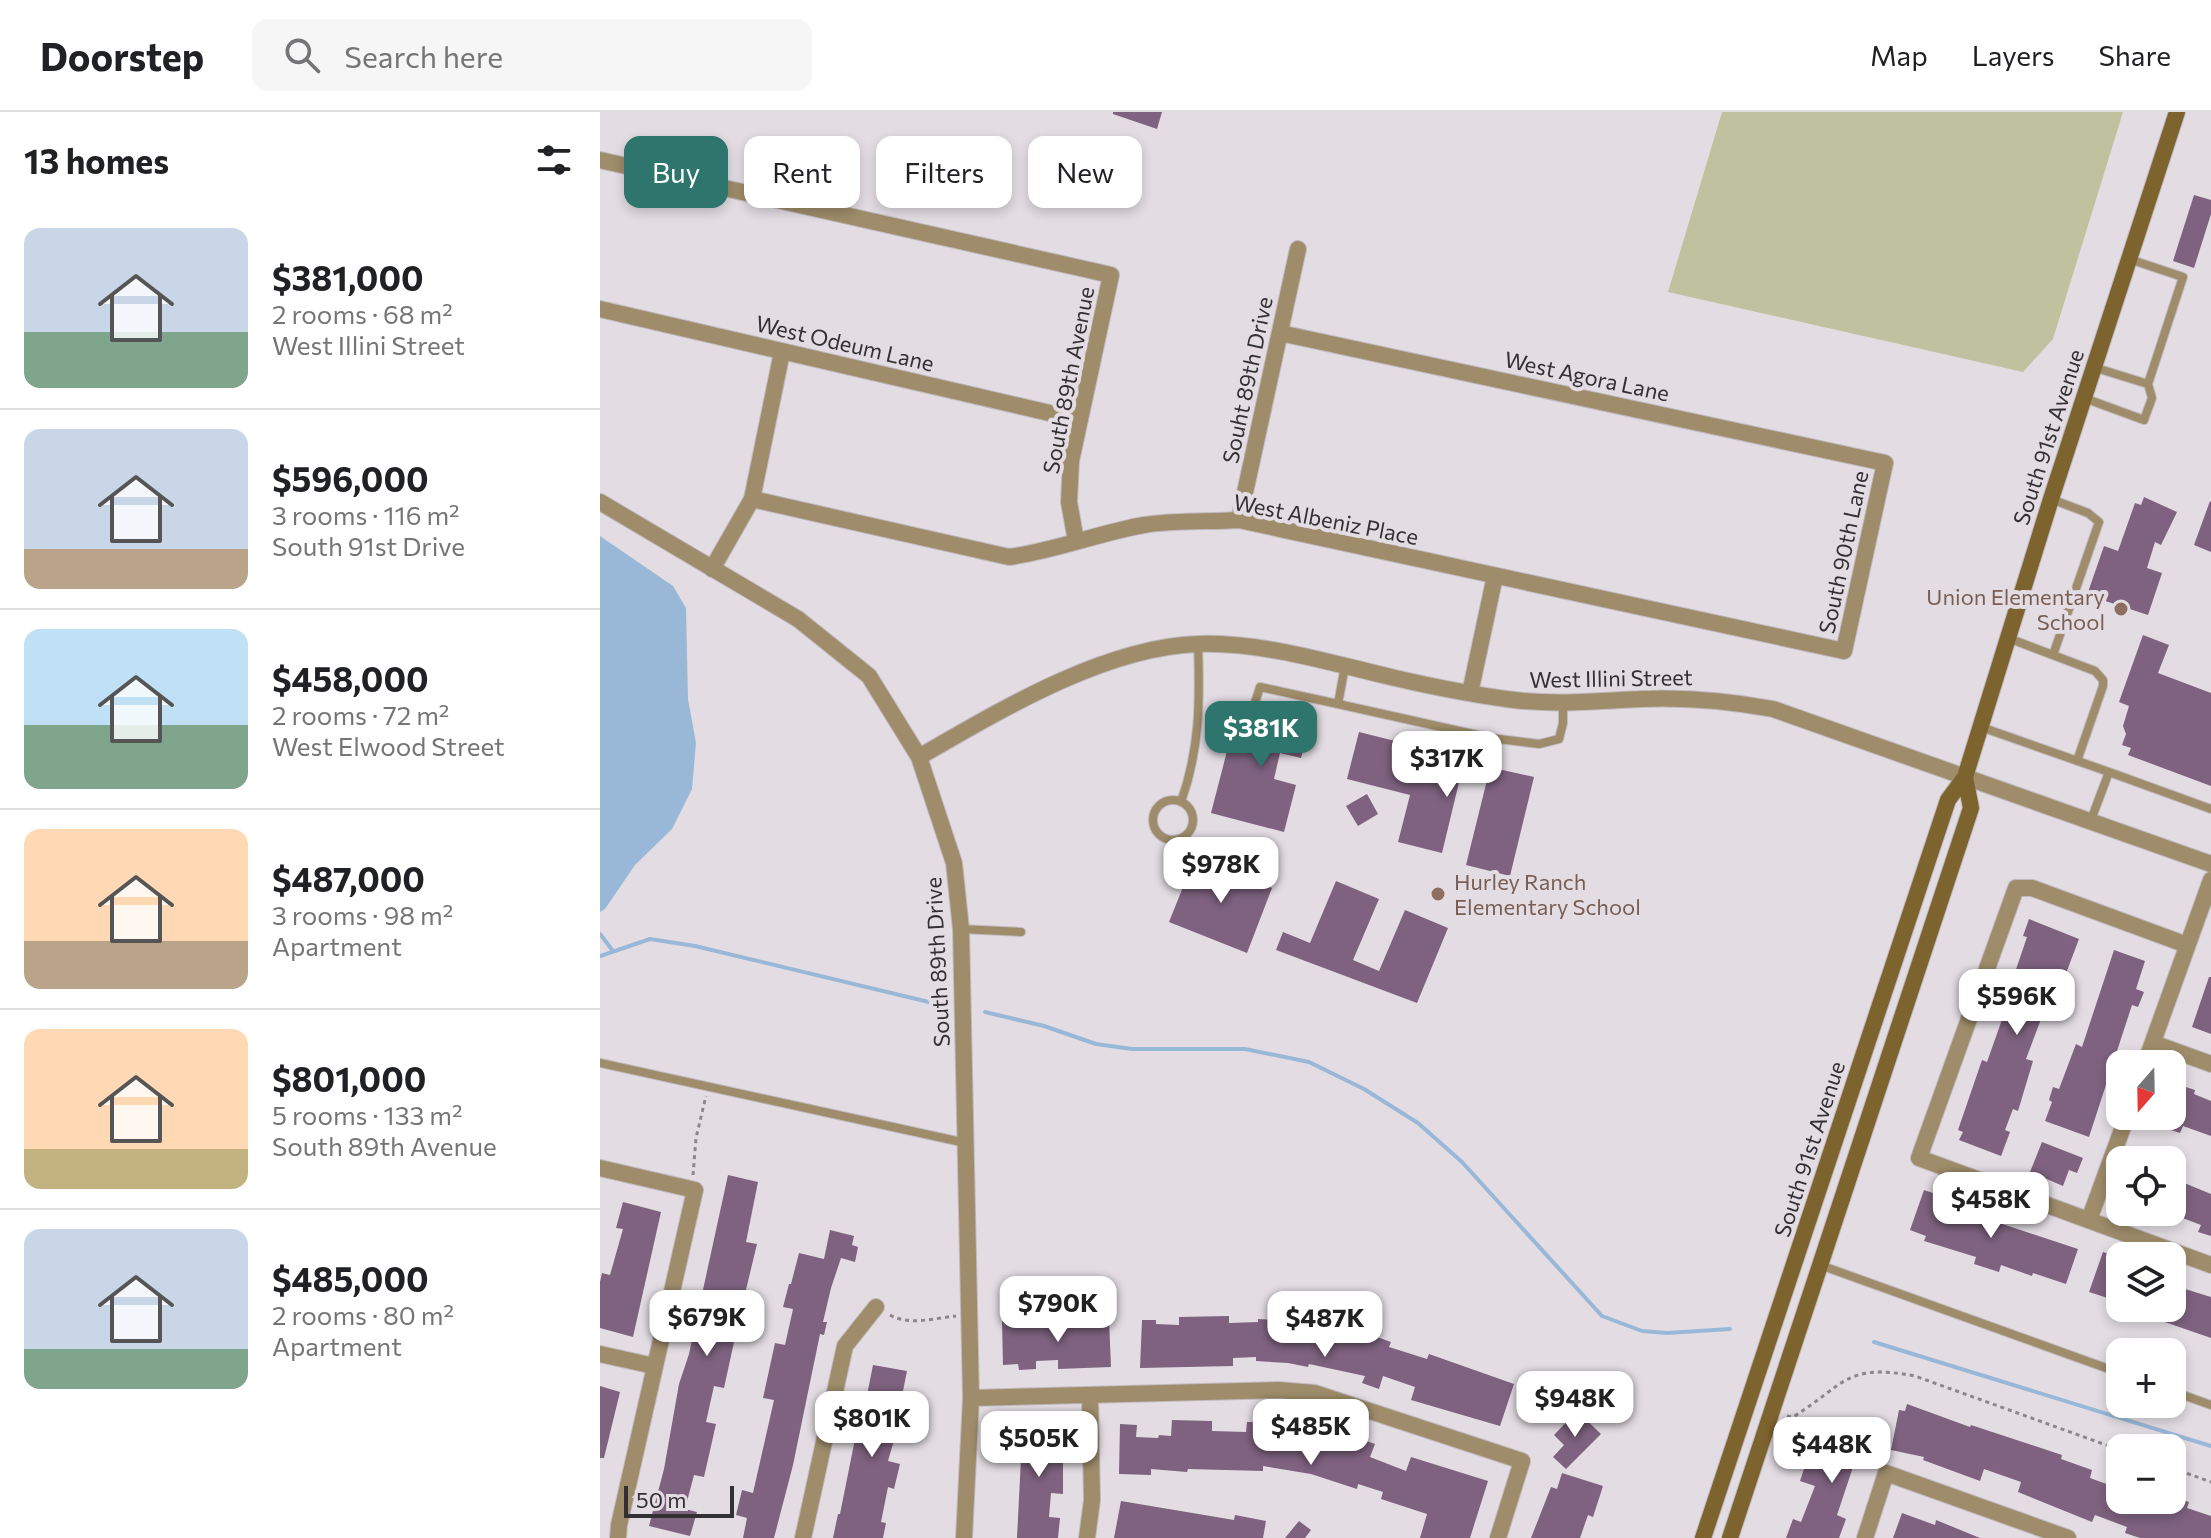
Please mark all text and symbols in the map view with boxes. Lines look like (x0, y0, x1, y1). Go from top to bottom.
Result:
search box (252, 19, 812, 91)
text: Doorstep (40, 32, 204, 79)
icon: search (280, 33, 324, 77)
text: Search here (344, 37, 503, 74)
text: Map (1870, 38, 1928, 72)
text: Layers (1972, 38, 2054, 72)
text: Share (2098, 38, 2171, 72)
chip: Buy (624, 136, 728, 208)
chip: Rent (744, 136, 860, 208)
chip: Filters (876, 136, 1012, 208)
chip: New (1028, 136, 1142, 208)
icon: filters (532, 138, 576, 182)
text: 13 homes (24, 139, 169, 181)
text: $381,000 (272, 256, 424, 298)
icon: home (88, 260, 184, 356)
street label: South 89th Avenue (1037, 284, 1099, 476)
street label: Souht 89th Drive (1216, 294, 1278, 466)
text: 2 rooms · 68 m² (272, 298, 453, 329)
street label: West Odeum Lane (753, 309, 937, 377)
text: West Illini Street (272, 329, 465, 360)
street label: West Agora Lane (1502, 345, 1672, 407)
street label: South 91st Avenue (2007, 346, 2089, 528)
text: $596,000 (272, 457, 429, 499)
icon: home (88, 461, 184, 557)
street label: South 90th Lane (1813, 468, 1873, 636)
street label: West Albeniz Place (1231, 488, 1421, 550)
text: 3 rooms · 116 m² (272, 499, 460, 530)
text: South 91st Drive (272, 530, 465, 561)
place label: Union Elementary School (1926, 583, 2105, 635)
marker: Union Elementary School (2112, 600, 2130, 618)
text: $458,000 (272, 657, 429, 699)
icon: home (88, 661, 184, 757)
street label: West Illini Street (1529, 663, 1693, 693)
text: 2 rooms · 72 m² (272, 699, 449, 730)
pin: $381K (1205, 701, 1317, 769)
text: $381K (1223, 711, 1299, 742)
text: West Elwood Street (272, 730, 505, 761)
pin: $317K (1391, 731, 1503, 799)
text: $317K (1410, 741, 1484, 772)
pin: $978K (1165, 837, 1277, 905)
text: $978K (1181, 847, 1261, 878)
text: $487,000 (272, 857, 425, 899)
icon: home (88, 861, 184, 957)
place label: Hurley Ranch Elementary School (1454, 868, 1641, 920)
street label: South 89th Drive (919, 876, 955, 1048)
marker: Hurley Ranch Elementary School (1429, 885, 1447, 903)
text: 3 rooms · 98 m² (272, 899, 453, 930)
text: Apartment (272, 930, 402, 961)
pin: $596K (1961, 969, 2073, 1037)
text: $596K (1977, 979, 2057, 1010)
north arrow (2106, 1050, 2186, 1130)
map controls (2106, 1050, 2186, 1514)
text: $801,000 (272, 1057, 426, 1099)
street label: South 91st Avenue (1768, 1058, 1850, 1240)
icon: home (88, 1061, 184, 1157)
text: 5 rooms · 133 m² (272, 1099, 462, 1130)
text: South 89th Avenue (272, 1130, 497, 1161)
button: locate (2106, 1146, 2186, 1226)
pin: $458K (1935, 1172, 2047, 1240)
text: $458K (1951, 1182, 2031, 1213)
button: layers (2106, 1242, 2186, 1322)
text: $485,000 (272, 1257, 429, 1299)
icon: home (88, 1261, 184, 1357)
pin: $790K (1002, 1276, 1114, 1344)
text: $790K (1018, 1286, 1098, 1317)
pin: $679K (651, 1290, 763, 1358)
pin: $487K (1269, 1291, 1381, 1359)
text: 2 rooms · 80 m² (272, 1299, 454, 1330)
text: $679K (667, 1300, 747, 1331)
text: $487K (1285, 1301, 1365, 1332)
text: Apartment (272, 1330, 402, 1361)
button: + (2106, 1338, 2186, 1418)
pin: $948K (1519, 1371, 1631, 1439)
text: $948K (1534, 1381, 1616, 1412)
pin: $801K (816, 1391, 928, 1459)
pin: $485K (1255, 1399, 1367, 1467)
text: $801K (833, 1401, 911, 1432)
text: $485K (1271, 1409, 1351, 1440)
pin: $505K (983, 1411, 1095, 1479)
pin: $448K (1776, 1417, 1888, 1485)
text: $505K (999, 1421, 1079, 1452)
text: $448K (1791, 1427, 1873, 1458)
button: − (2106, 1434, 2186, 1514)
scale bar (624, 1482, 734, 1518)
text: 50 m (636, 1486, 686, 1513)

